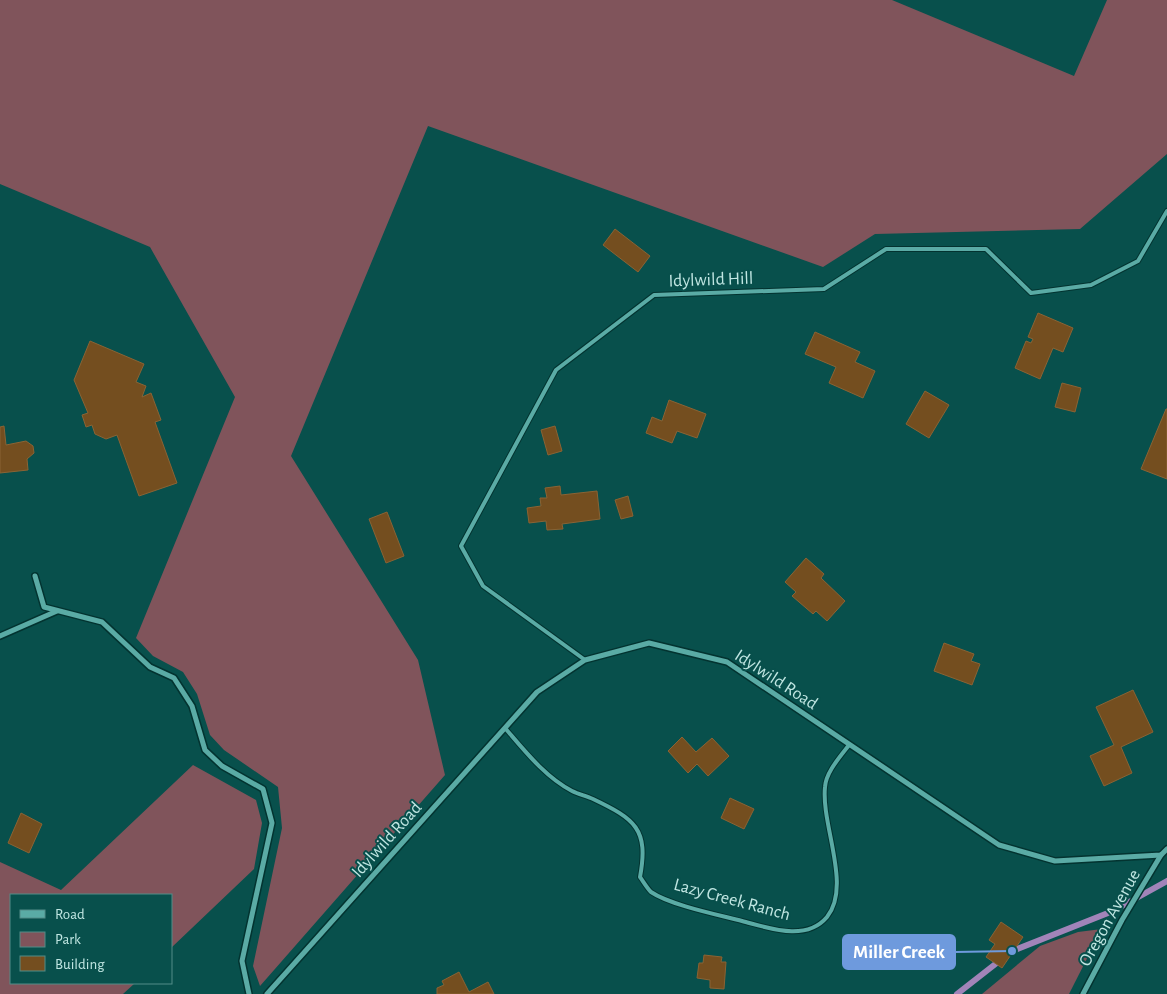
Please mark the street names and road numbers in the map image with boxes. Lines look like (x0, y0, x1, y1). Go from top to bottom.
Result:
street label: Idylwild Hill (668, 270, 754, 290)
street label: Idylwild Road (731, 647, 821, 713)
street label: Idylwild Road (349, 799, 425, 881)
street label: Oregon Avenue (1076, 867, 1144, 969)
street label: Lazy Creek Ranch (672, 876, 792, 924)

